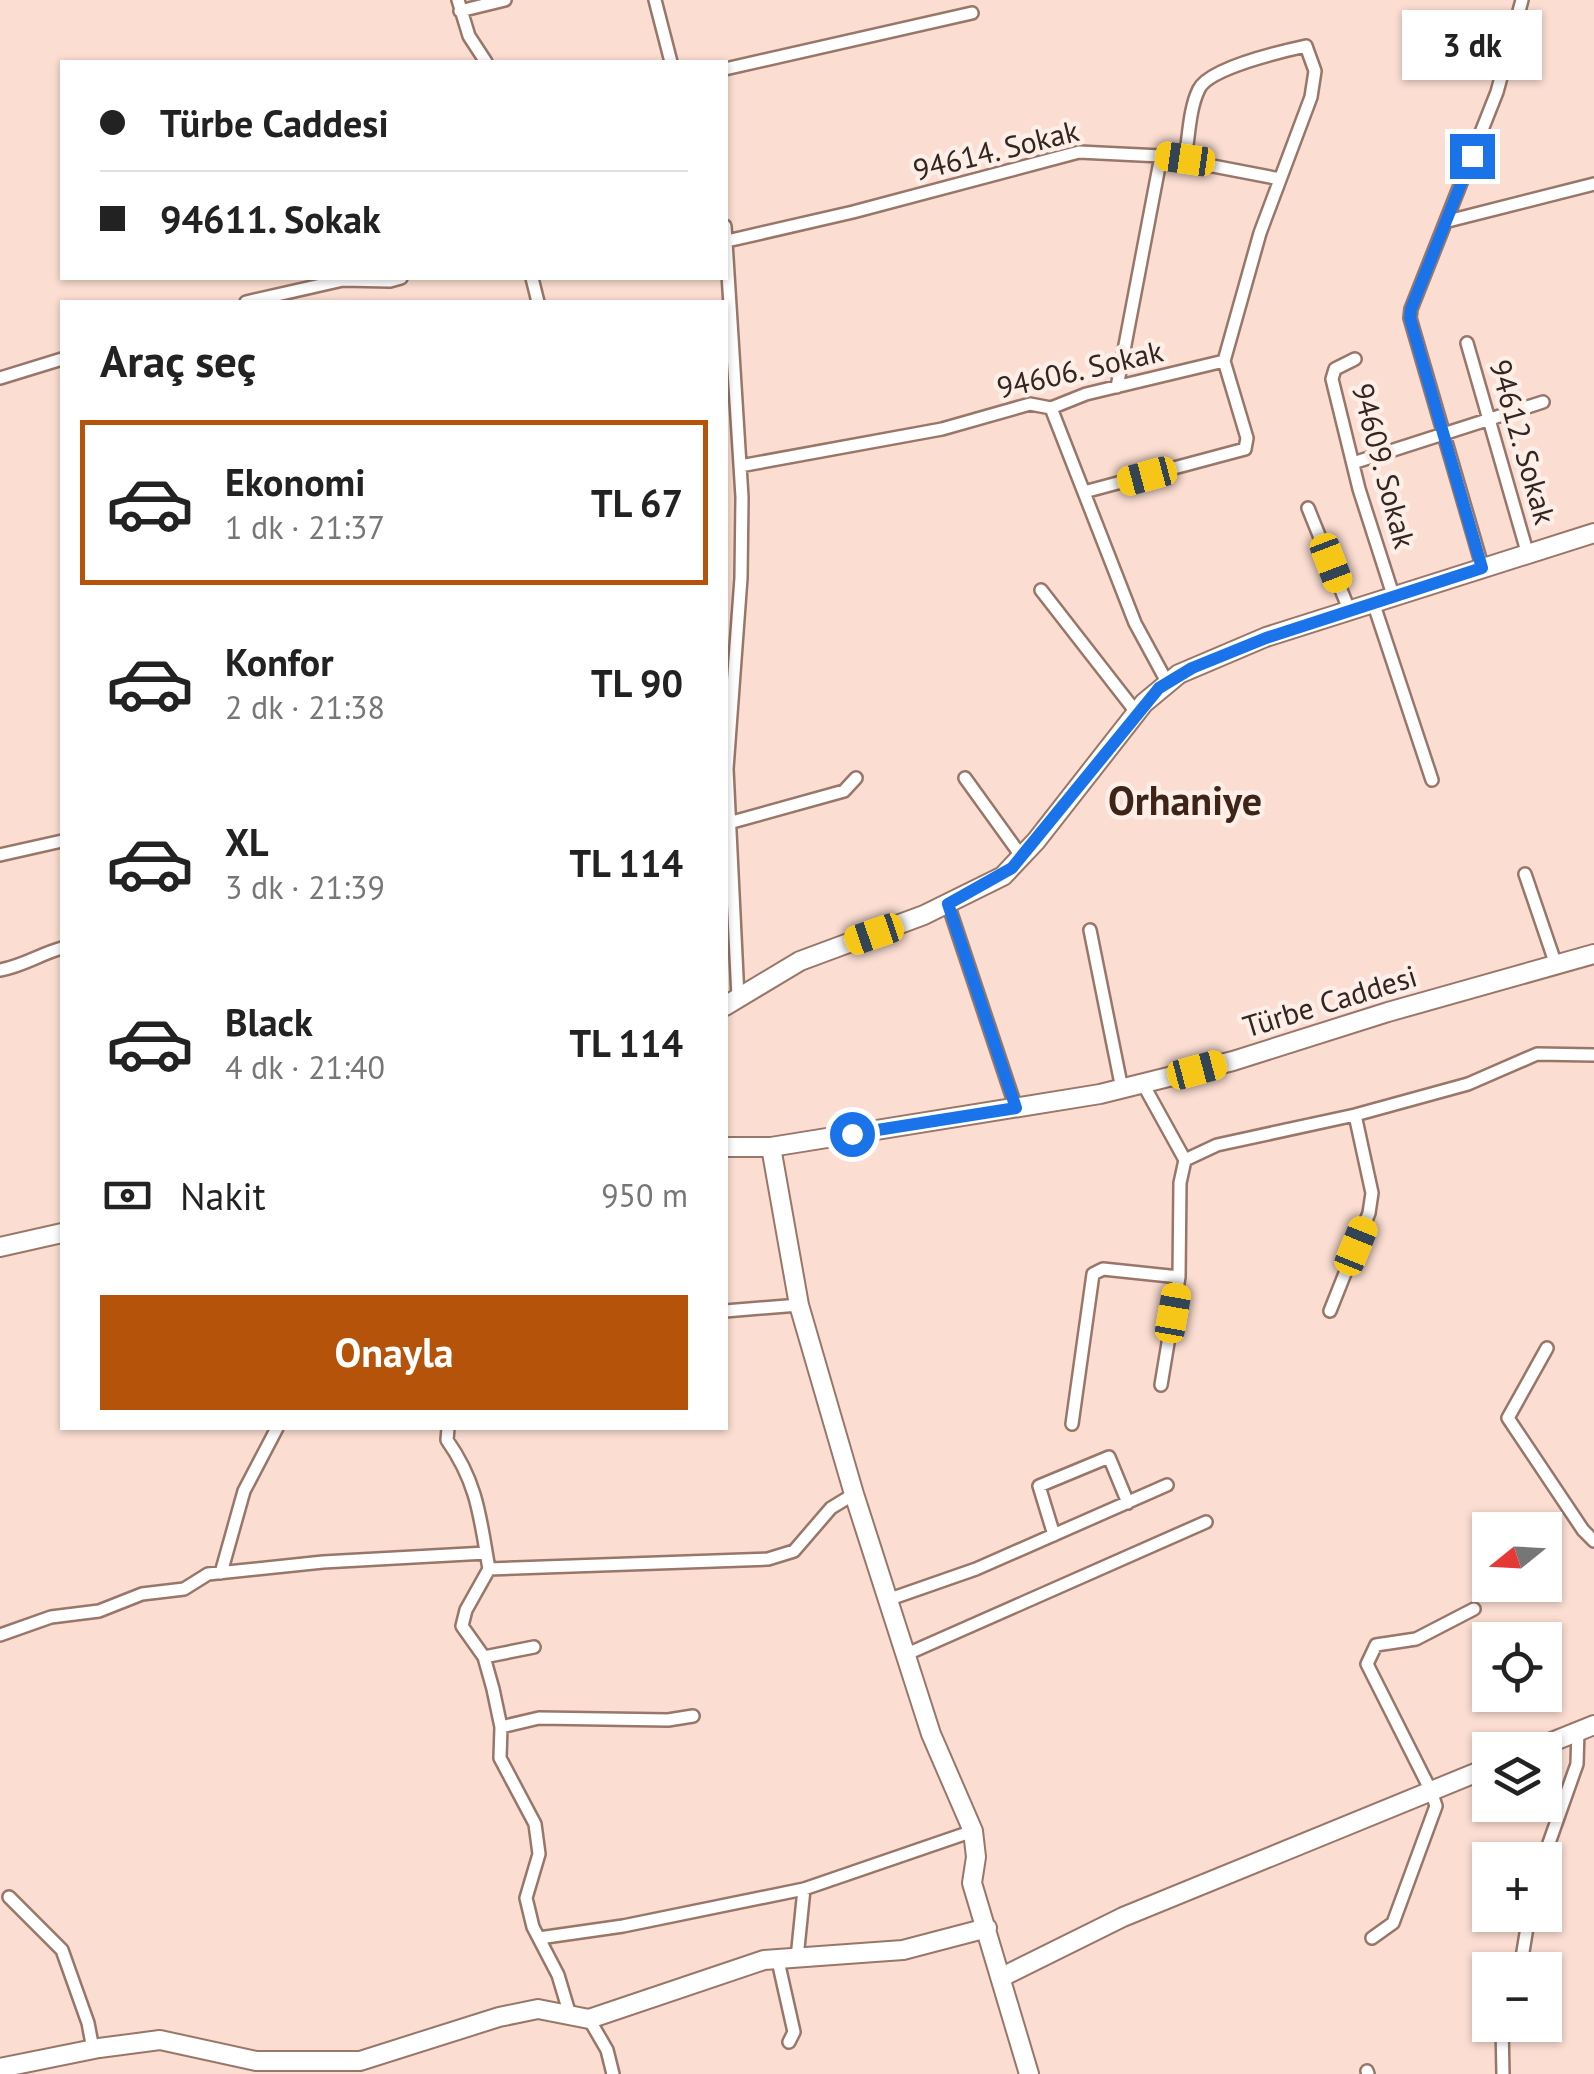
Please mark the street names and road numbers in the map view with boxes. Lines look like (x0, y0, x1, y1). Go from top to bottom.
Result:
street label: 94614. Sokak (909, 110, 1083, 189)
street label: 94606. Sokak (993, 330, 1167, 407)
street label: 94612. Sokak (1481, 355, 1566, 529)
street label: 94609. Sokak (1344, 379, 1425, 553)
street label: Türbe Caddesi (1238, 956, 1421, 1046)

